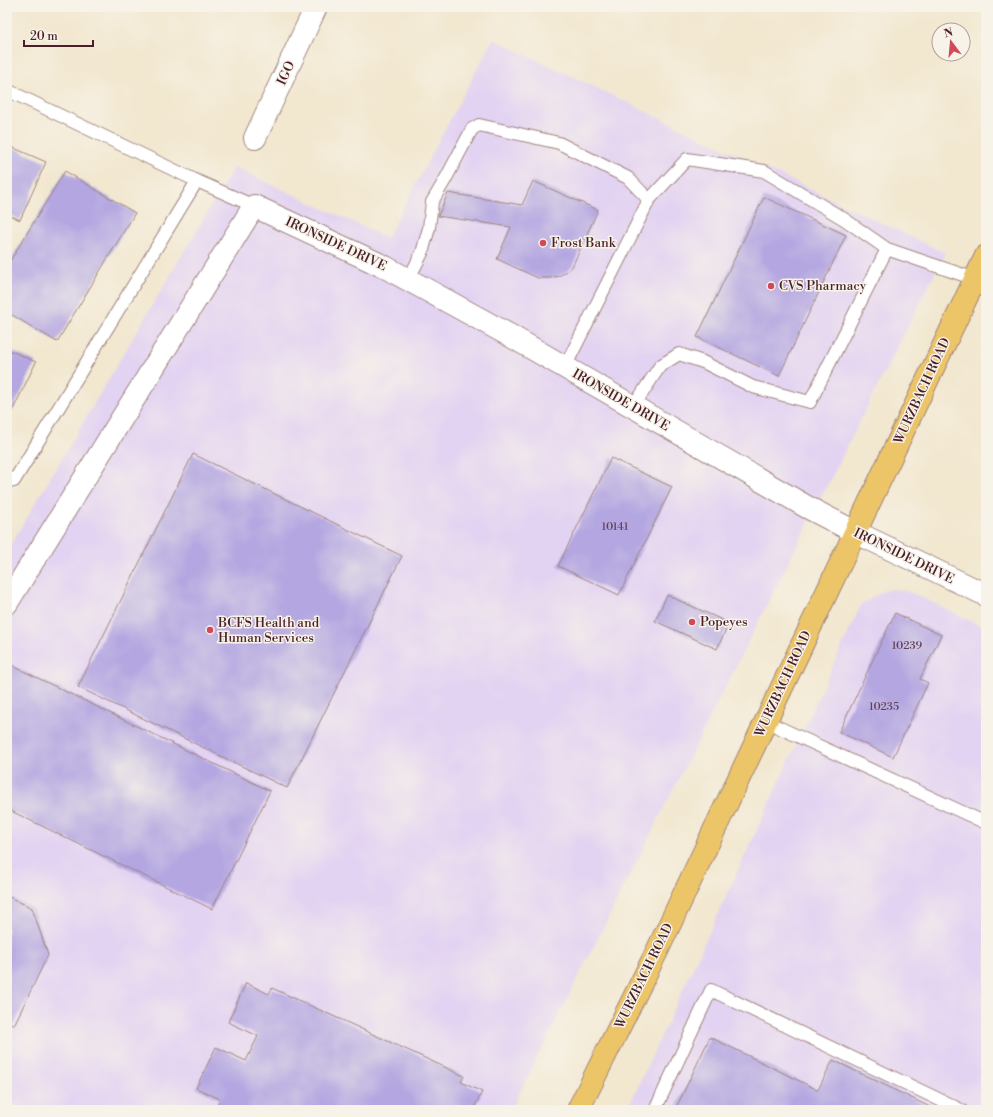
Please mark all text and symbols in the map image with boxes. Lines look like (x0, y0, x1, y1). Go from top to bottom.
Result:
scale bar (24, 22, 93, 48)
north arrow (931, 22, 971, 62)
text: N (942, 25, 955, 41)
text: 20 m (30, 29, 58, 44)
street label: IGO (274, 58, 298, 88)
street label: IRONSIDE DRIVE (283, 214, 389, 274)
place label: Frost Bank (551, 235, 617, 251)
marker: Frost Bank (538, 238, 548, 248)
place label: CVS Pharmacy (779, 278, 867, 294)
marker: CVS Pharmacy (766, 281, 776, 291)
street label: WURZBACH ROAD (890, 335, 954, 448)
street label: IRONSIDE DRIVE (569, 366, 673, 434)
house number: 10141 (602, 520, 629, 534)
street label: IRONSIDE DRIVE (851, 525, 957, 587)
place label: Popeyes (700, 614, 748, 630)
place label: BCFS Health and Human Services (217, 615, 320, 646)
marker: Popeyes (687, 617, 697, 627)
marker: BCFS Health and Human Services (205, 625, 215, 635)
street label: WURZBACH ROAD (751, 628, 815, 741)
house number: 10239 (892, 639, 923, 653)
house number: 10235 (869, 700, 899, 714)
street label: WURZBACH ROAD (611, 921, 676, 1032)

